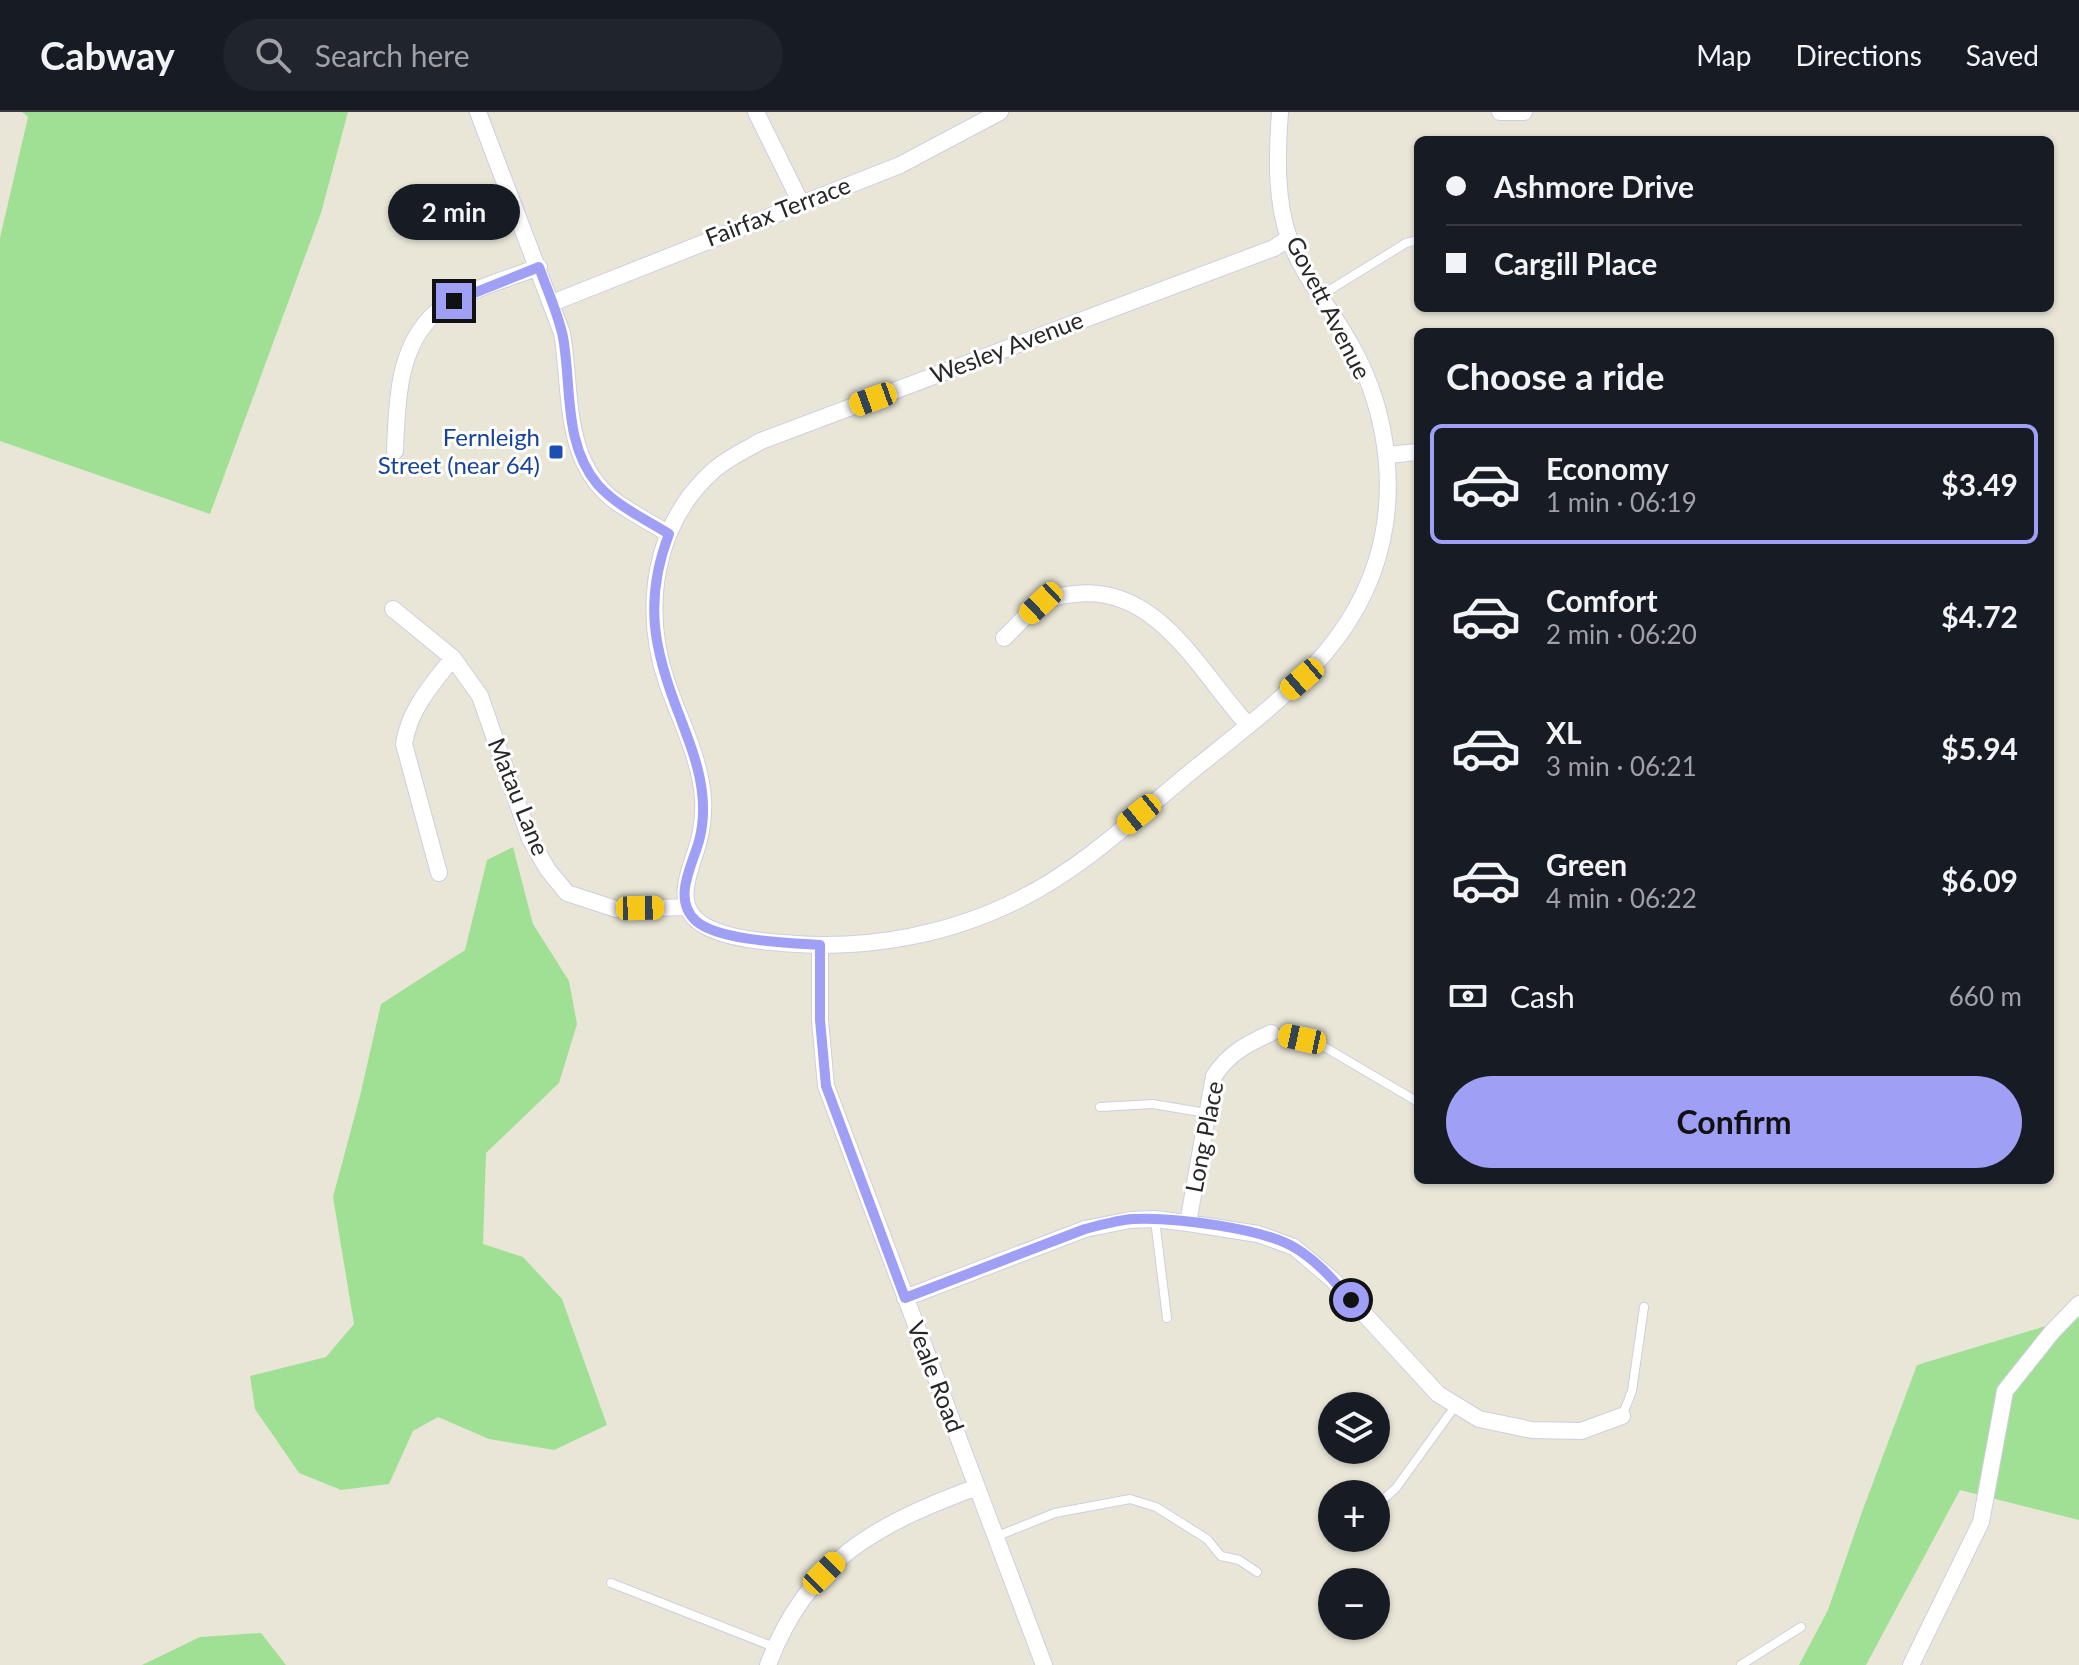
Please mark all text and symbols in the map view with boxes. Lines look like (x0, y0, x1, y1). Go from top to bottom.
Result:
search box (223, 19, 783, 91)
text: Cabway (40, 32, 175, 78)
icon: search (251, 33, 295, 77)
text: Search here (315, 37, 470, 73)
text: Map (1696, 38, 1751, 72)
text: Directions (1795, 38, 1922, 72)
text: Saved (1966, 38, 2039, 72)
text: Ashmore Drive (1494, 168, 1694, 204)
street label: Fairfax Terrace (701, 170, 854, 252)
callout: 2 min (388, 185, 520, 241)
text: 2 min (422, 196, 486, 228)
street label: Govett Avenue (1281, 231, 1378, 384)
text: Cargill Place (1494, 245, 1657, 281)
route end (436, 283, 472, 319)
street label: Wesley Avenue (926, 304, 1087, 389)
text: Choose a ride (1446, 354, 1665, 398)
car (846, 380, 900, 418)
place label: Fernleigh Street (near 64) (378, 422, 540, 479)
marker: Fernleigh Street (near 64) (547, 443, 565, 461)
icon: car (1450, 448, 1522, 520)
text: Economy (1546, 450, 1669, 486)
text: $3.49 (1941, 466, 2018, 502)
text: 1 min · 06:19 (1546, 486, 1697, 518)
car (1015, 578, 1067, 628)
icon: car (1450, 580, 1522, 652)
text: Comfort (1546, 582, 1658, 618)
text: $4.72 (1941, 598, 2018, 634)
text: 2 min · 06:20 (1546, 618, 1697, 650)
car (1276, 654, 1328, 704)
icon: car (1450, 712, 1522, 784)
text: XL (1546, 714, 1582, 750)
text: $5.94 (1941, 730, 2018, 766)
street label: Matau Lane (483, 733, 556, 859)
text: 3 min · 06:21 (1546, 750, 1697, 782)
car (1113, 790, 1165, 838)
icon: car (1450, 844, 1522, 916)
text: Green (1546, 846, 1627, 882)
text: $6.09 (1941, 862, 2018, 898)
text: 4 min · 06:22 (1546, 882, 1697, 914)
car (616, 896, 664, 920)
icon: cash (1446, 974, 1490, 1018)
text: Cash (1510, 978, 1575, 1014)
text: 660 m (1949, 980, 2022, 1012)
car (1276, 1022, 1328, 1056)
button: Confirm (1446, 1076, 2022, 1168)
street label: Long Place (1179, 1079, 1229, 1195)
route start (1333, 1282, 1369, 1318)
street label: Veale Road (902, 1317, 971, 1436)
map controls (1318, 1392, 1390, 1640)
button: layers (1318, 1392, 1390, 1464)
button: + (1318, 1480, 1390, 1552)
car (799, 1548, 849, 1598)
button: − (1318, 1568, 1390, 1640)

